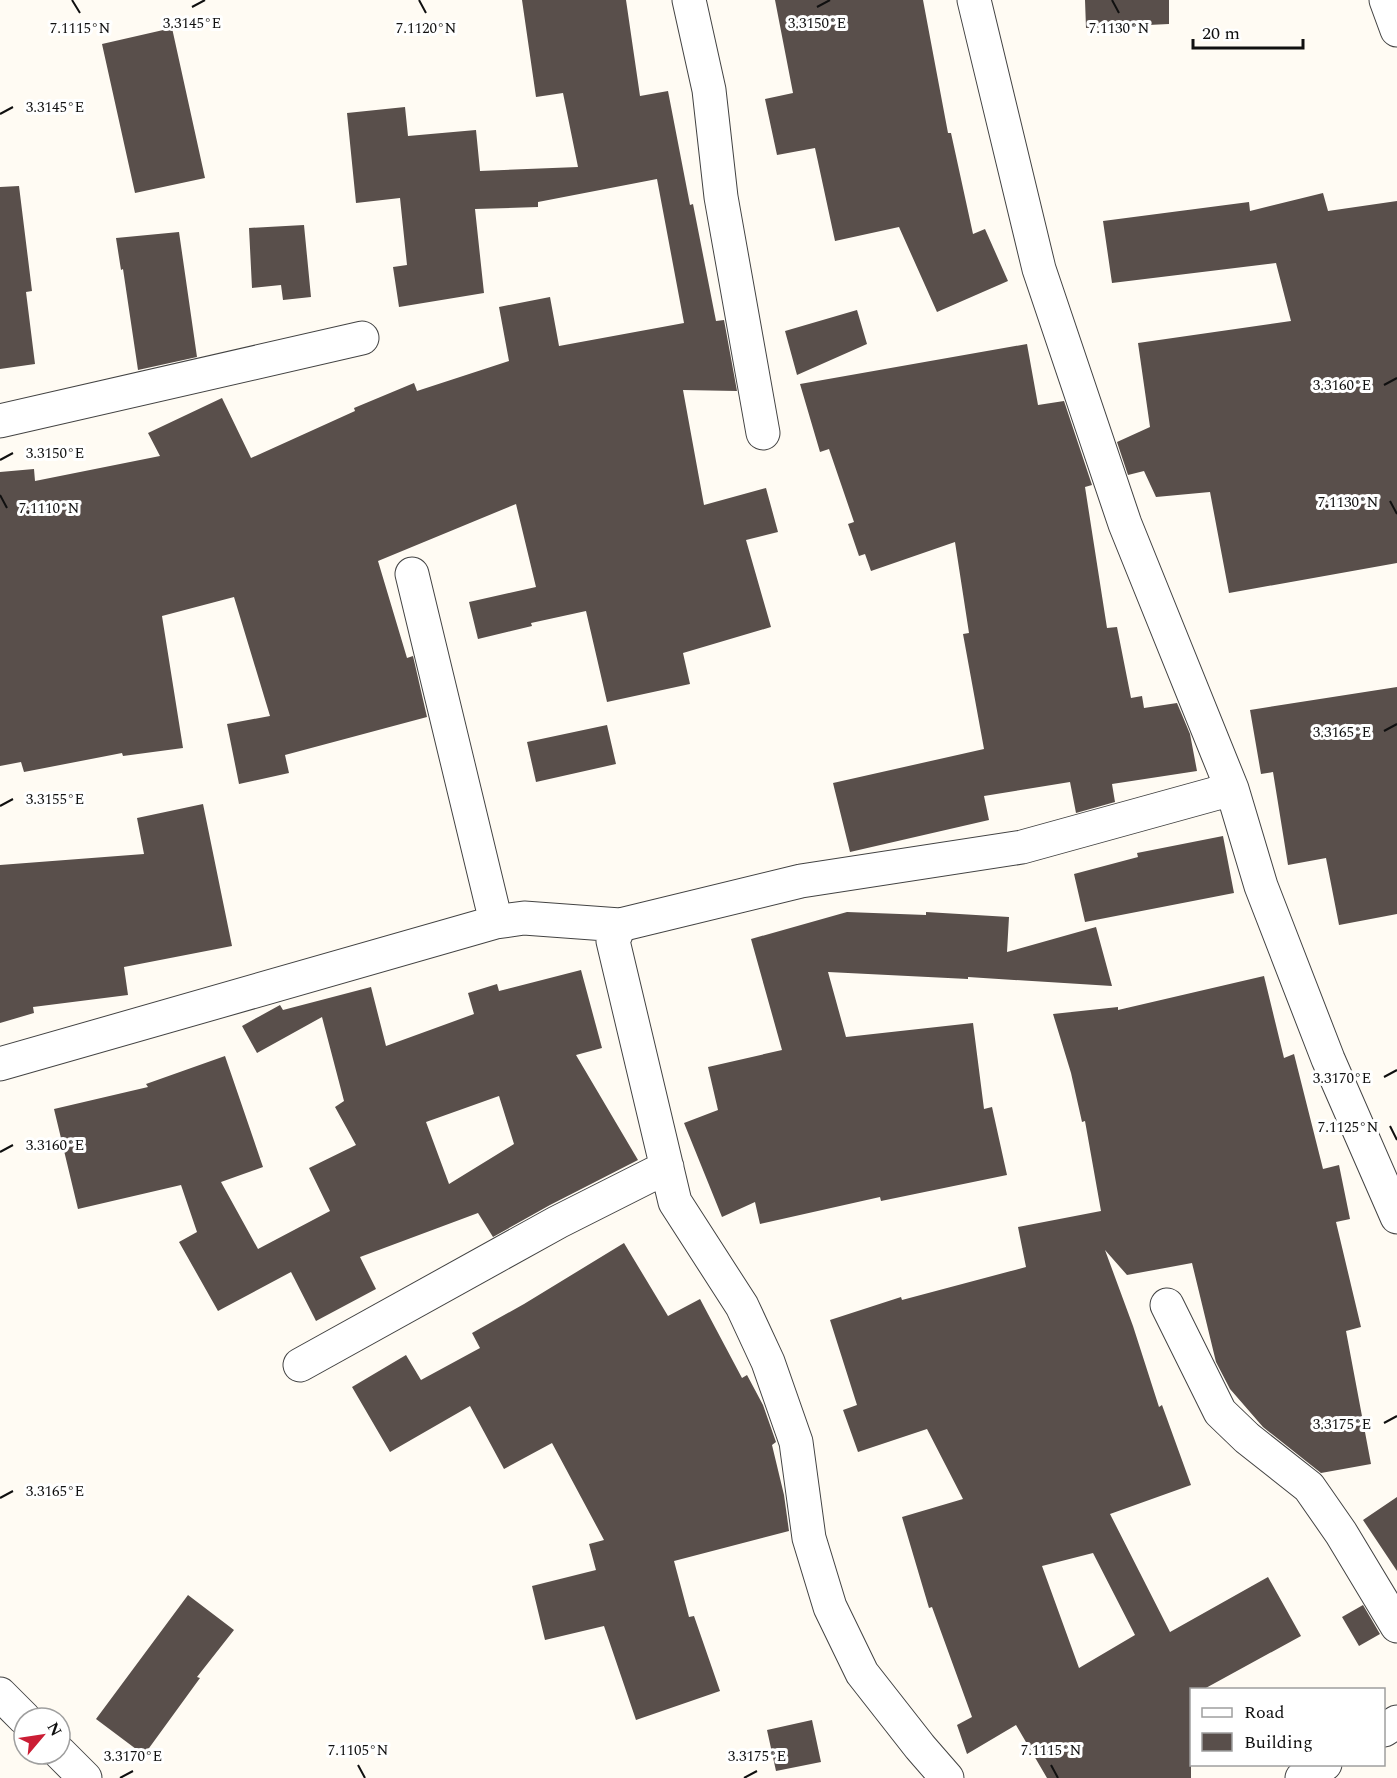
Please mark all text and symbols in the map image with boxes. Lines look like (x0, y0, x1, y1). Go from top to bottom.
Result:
text: 3.3145°E (163, 12, 221, 35)
text: 3.3150°E (788, 12, 846, 35)
scale bar (1193, 12, 1302, 50)
text: 7.1115°N (50, 17, 110, 40)
text: 7.1120°N (396, 17, 456, 40)
text: 7.1130°N (1089, 17, 1149, 40)
text: 20 m (1202, 20, 1240, 47)
text: 3.3145°E (26, 96, 84, 119)
text: 3.3160°E (1313, 374, 1371, 397)
text: 3.3150°E (26, 442, 84, 465)
text: 7.1130°N (1318, 491, 1378, 514)
text: 7.1110°N (19, 497, 79, 520)
text: 3.3165°E (1313, 721, 1371, 744)
text: 3.3155°E (26, 788, 84, 811)
text: 3.3170°E (1313, 1067, 1371, 1090)
text: 7.1125°N (1318, 1116, 1378, 1139)
text: 3.3160°E (26, 1134, 84, 1157)
text: 3.3175°E (1313, 1413, 1371, 1436)
text: 3.3165°E (26, 1480, 84, 1503)
legend (1190, 1688, 1385, 1766)
text: Road (1244, 1699, 1285, 1726)
north arrow (12, 1706, 72, 1766)
text: N (41, 1718, 68, 1741)
text: Building (1244, 1729, 1313, 1756)
text: 7.1105°N (328, 1739, 388, 1762)
text: 7.1115°N (1021, 1739, 1081, 1762)
text: 3.3170°E (104, 1745, 162, 1768)
text: 3.3175°E (728, 1745, 786, 1768)

